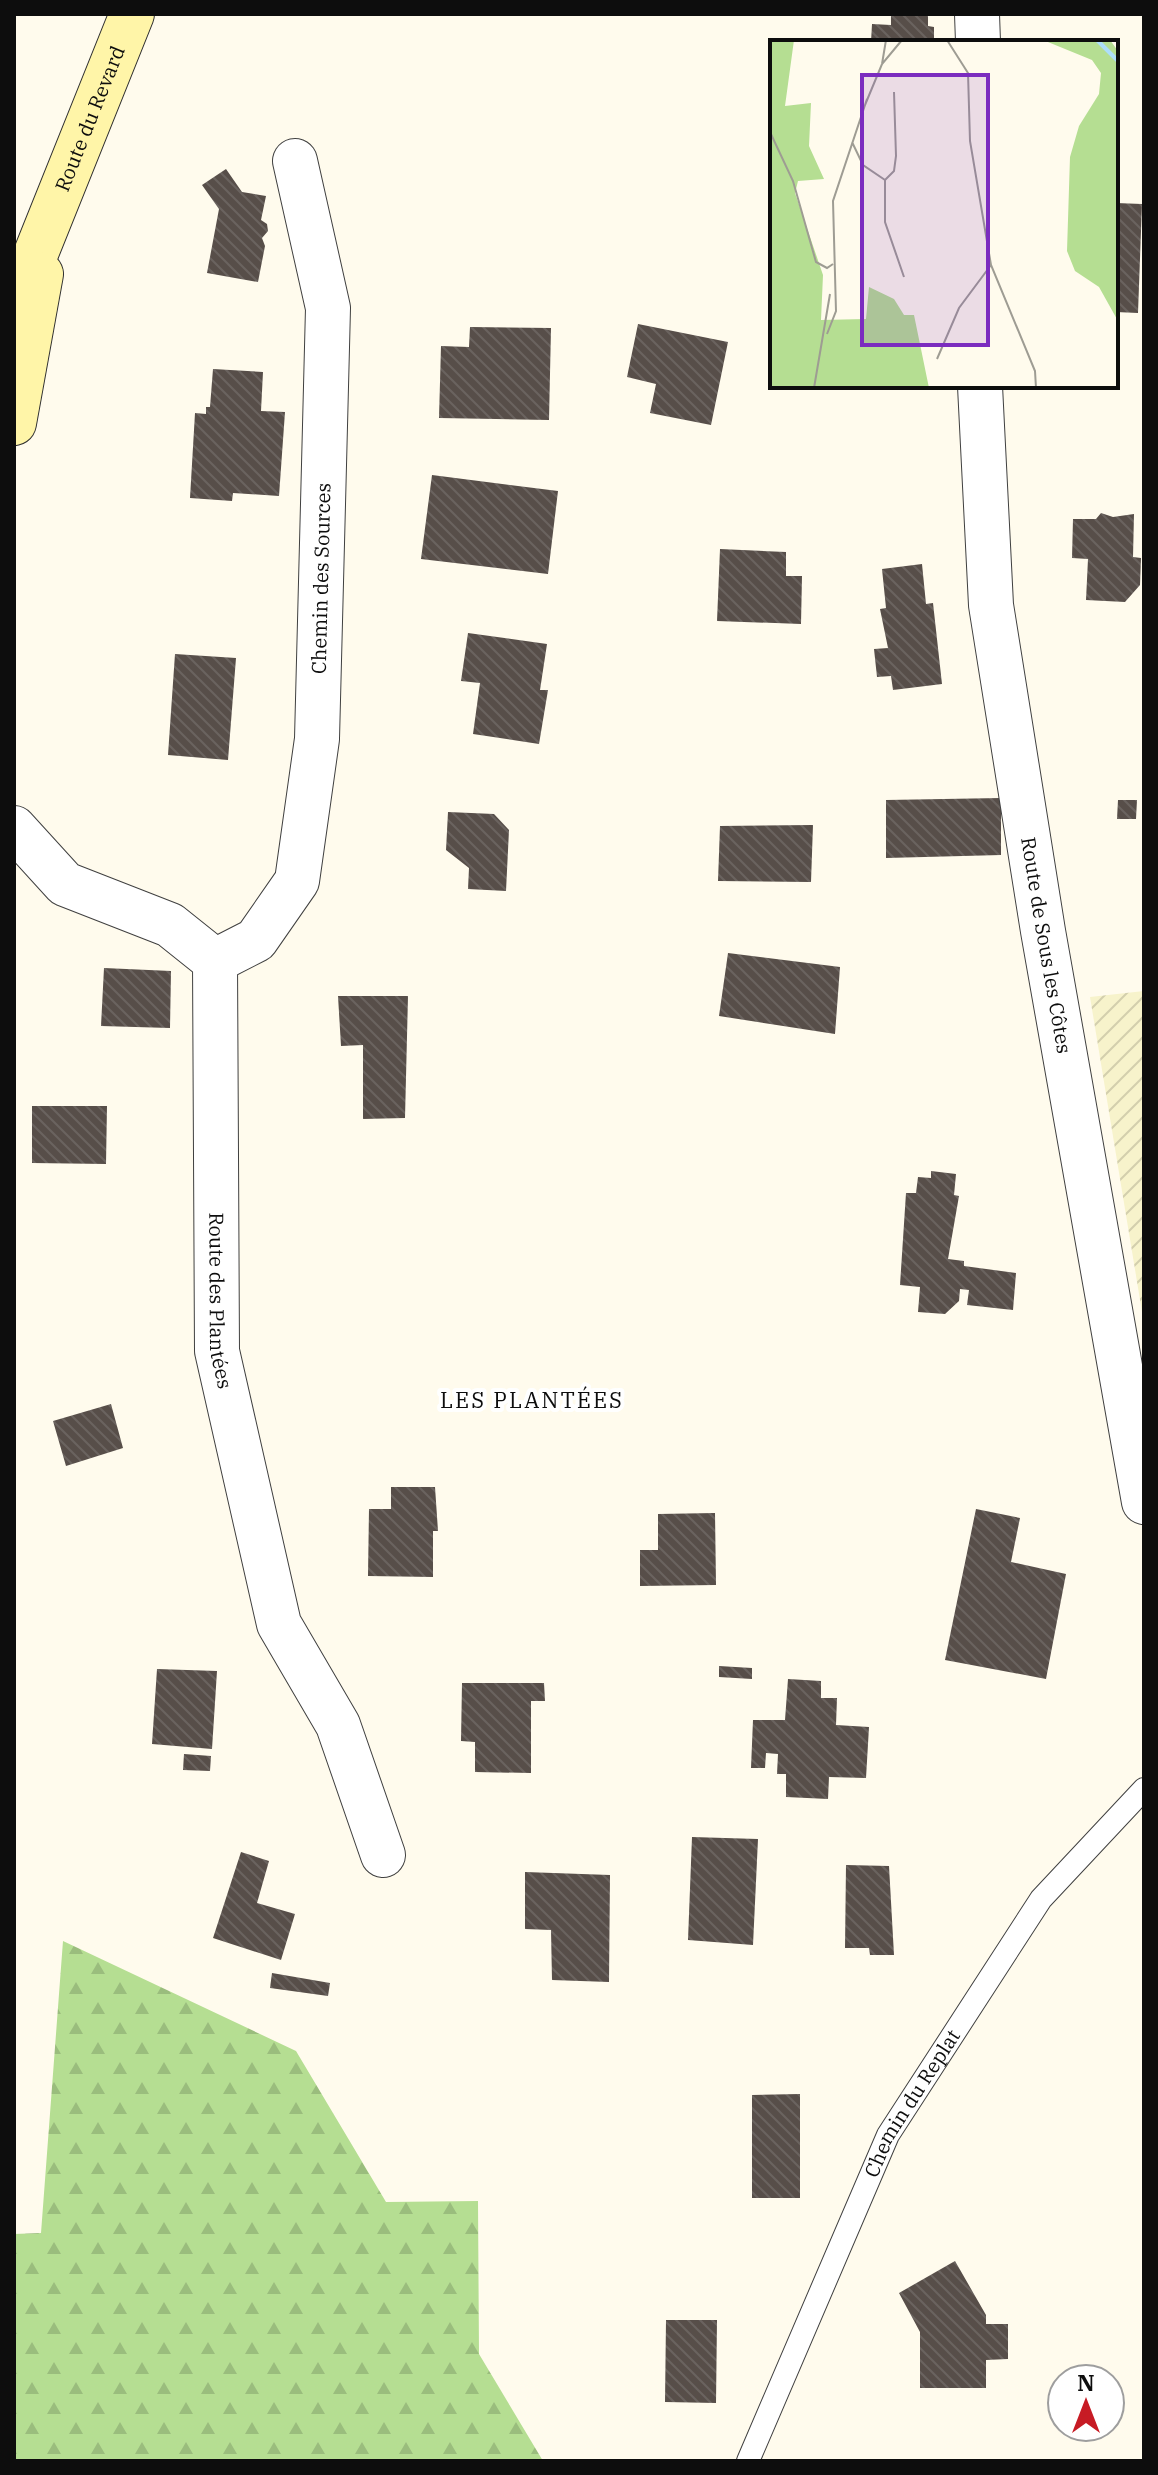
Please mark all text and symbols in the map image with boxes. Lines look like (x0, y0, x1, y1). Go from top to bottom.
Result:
inset map (770, 40, 1118, 388)
street label: Route du Revard (48, 42, 131, 195)
street label: Chemin des Sources (305, 482, 337, 674)
street label: Route de Sous les Côtes (1015, 835, 1078, 1056)
street label: Route des Plantées (203, 1212, 239, 1391)
district label: LES PLANTÉES (440, 1385, 624, 1414)
street label: Chemin du Replat (857, 2024, 966, 2181)
north arrow (1046, 2363, 1126, 2443)
text: N (1077, 2368, 1095, 2397)

